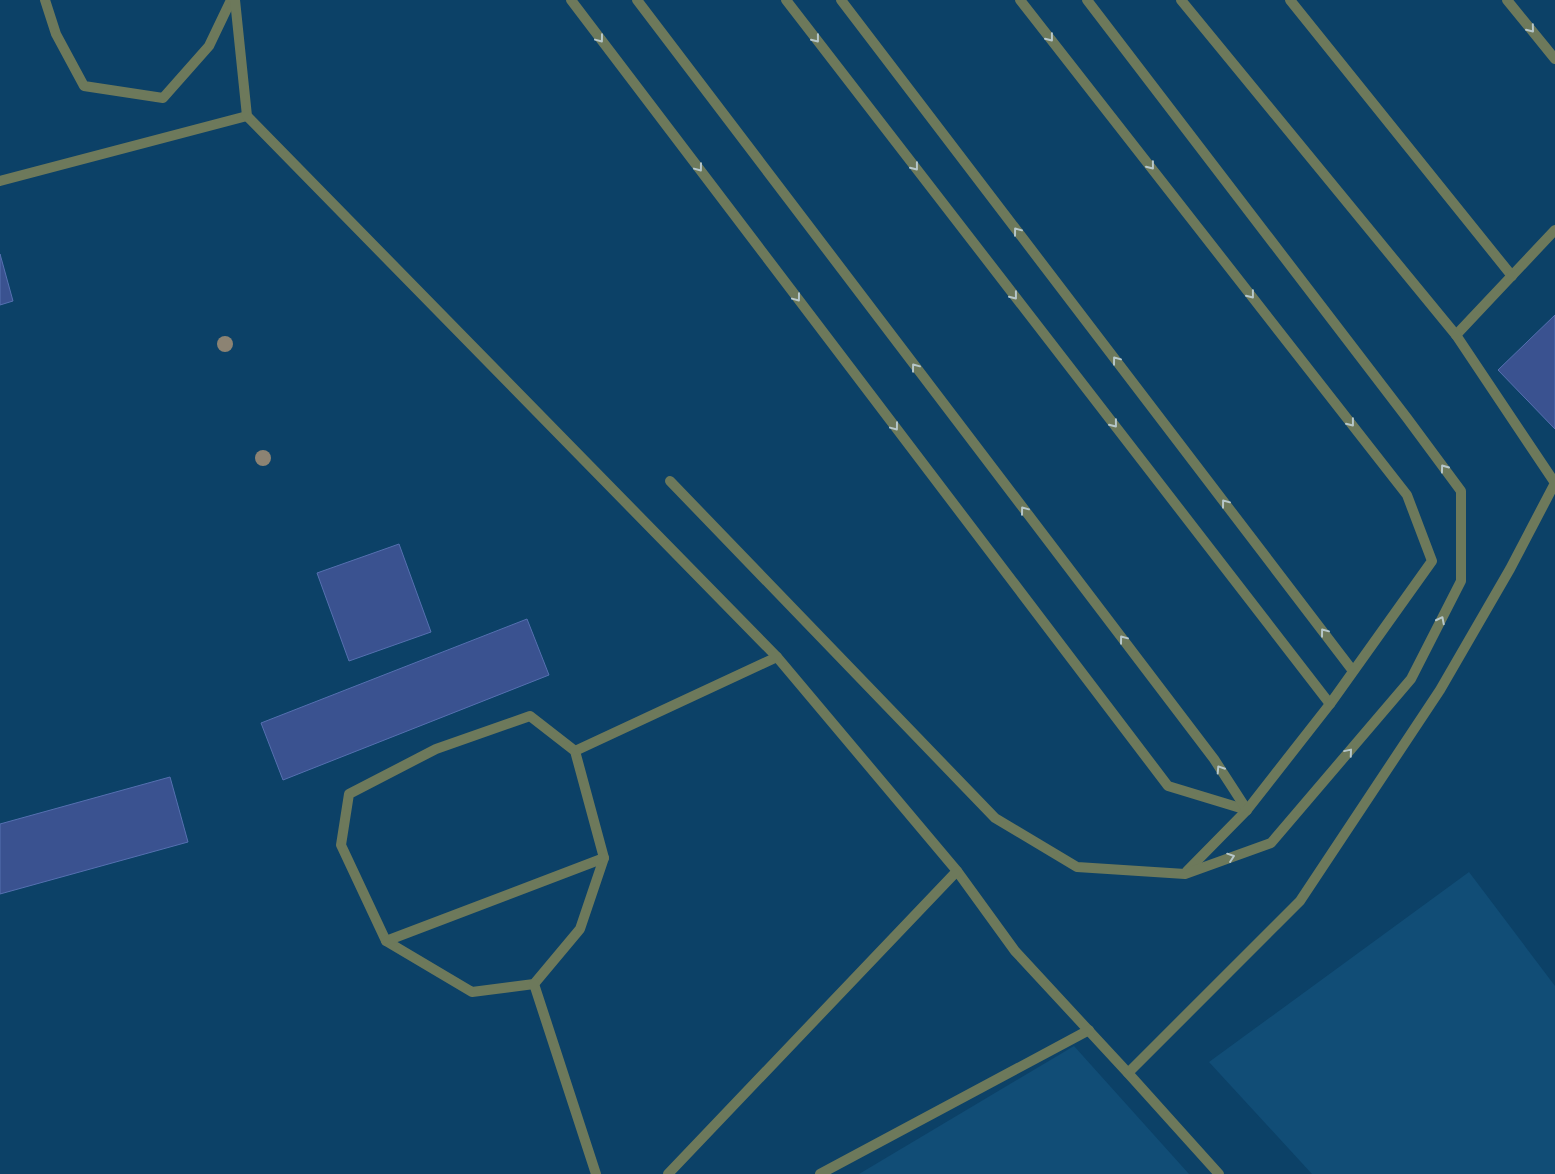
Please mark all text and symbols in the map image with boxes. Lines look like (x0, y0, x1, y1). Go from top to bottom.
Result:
one-way arrow (1525, 24, 1534, 33)
one-way arrow (594, 33, 603, 43)
one-way arrow (810, 33, 819, 42)
one-way arrow (1045, 33, 1054, 42)
one-way arrow (909, 161, 918, 171)
one-way arrow (1145, 161, 1154, 170)
one-way arrow (693, 162, 701, 171)
one-way arrow (1015, 228, 1023, 237)
one-way arrow (1245, 289, 1254, 298)
one-way arrow (1009, 290, 1017, 299)
one-way arrow (791, 292, 800, 301)
one-way arrow (1113, 356, 1122, 366)
one-way arrow (913, 364, 921, 373)
one-way arrow (1345, 417, 1354, 426)
one-way arrow (1108, 418, 1116, 427)
one-way arrow (890, 421, 898, 430)
one-way arrow (1440, 464, 1450, 473)
one-way arrow (1222, 499, 1231, 509)
one-way arrow (1022, 507, 1030, 516)
one-way arrow (1435, 616, 1445, 625)
one-way arrow (1321, 629, 1329, 638)
one-way arrow (1120, 636, 1128, 645)
one-way arrow (1343, 749, 1352, 758)
one-way arrow (1217, 766, 1226, 775)
one-way arrow (1226, 853, 1234, 863)

